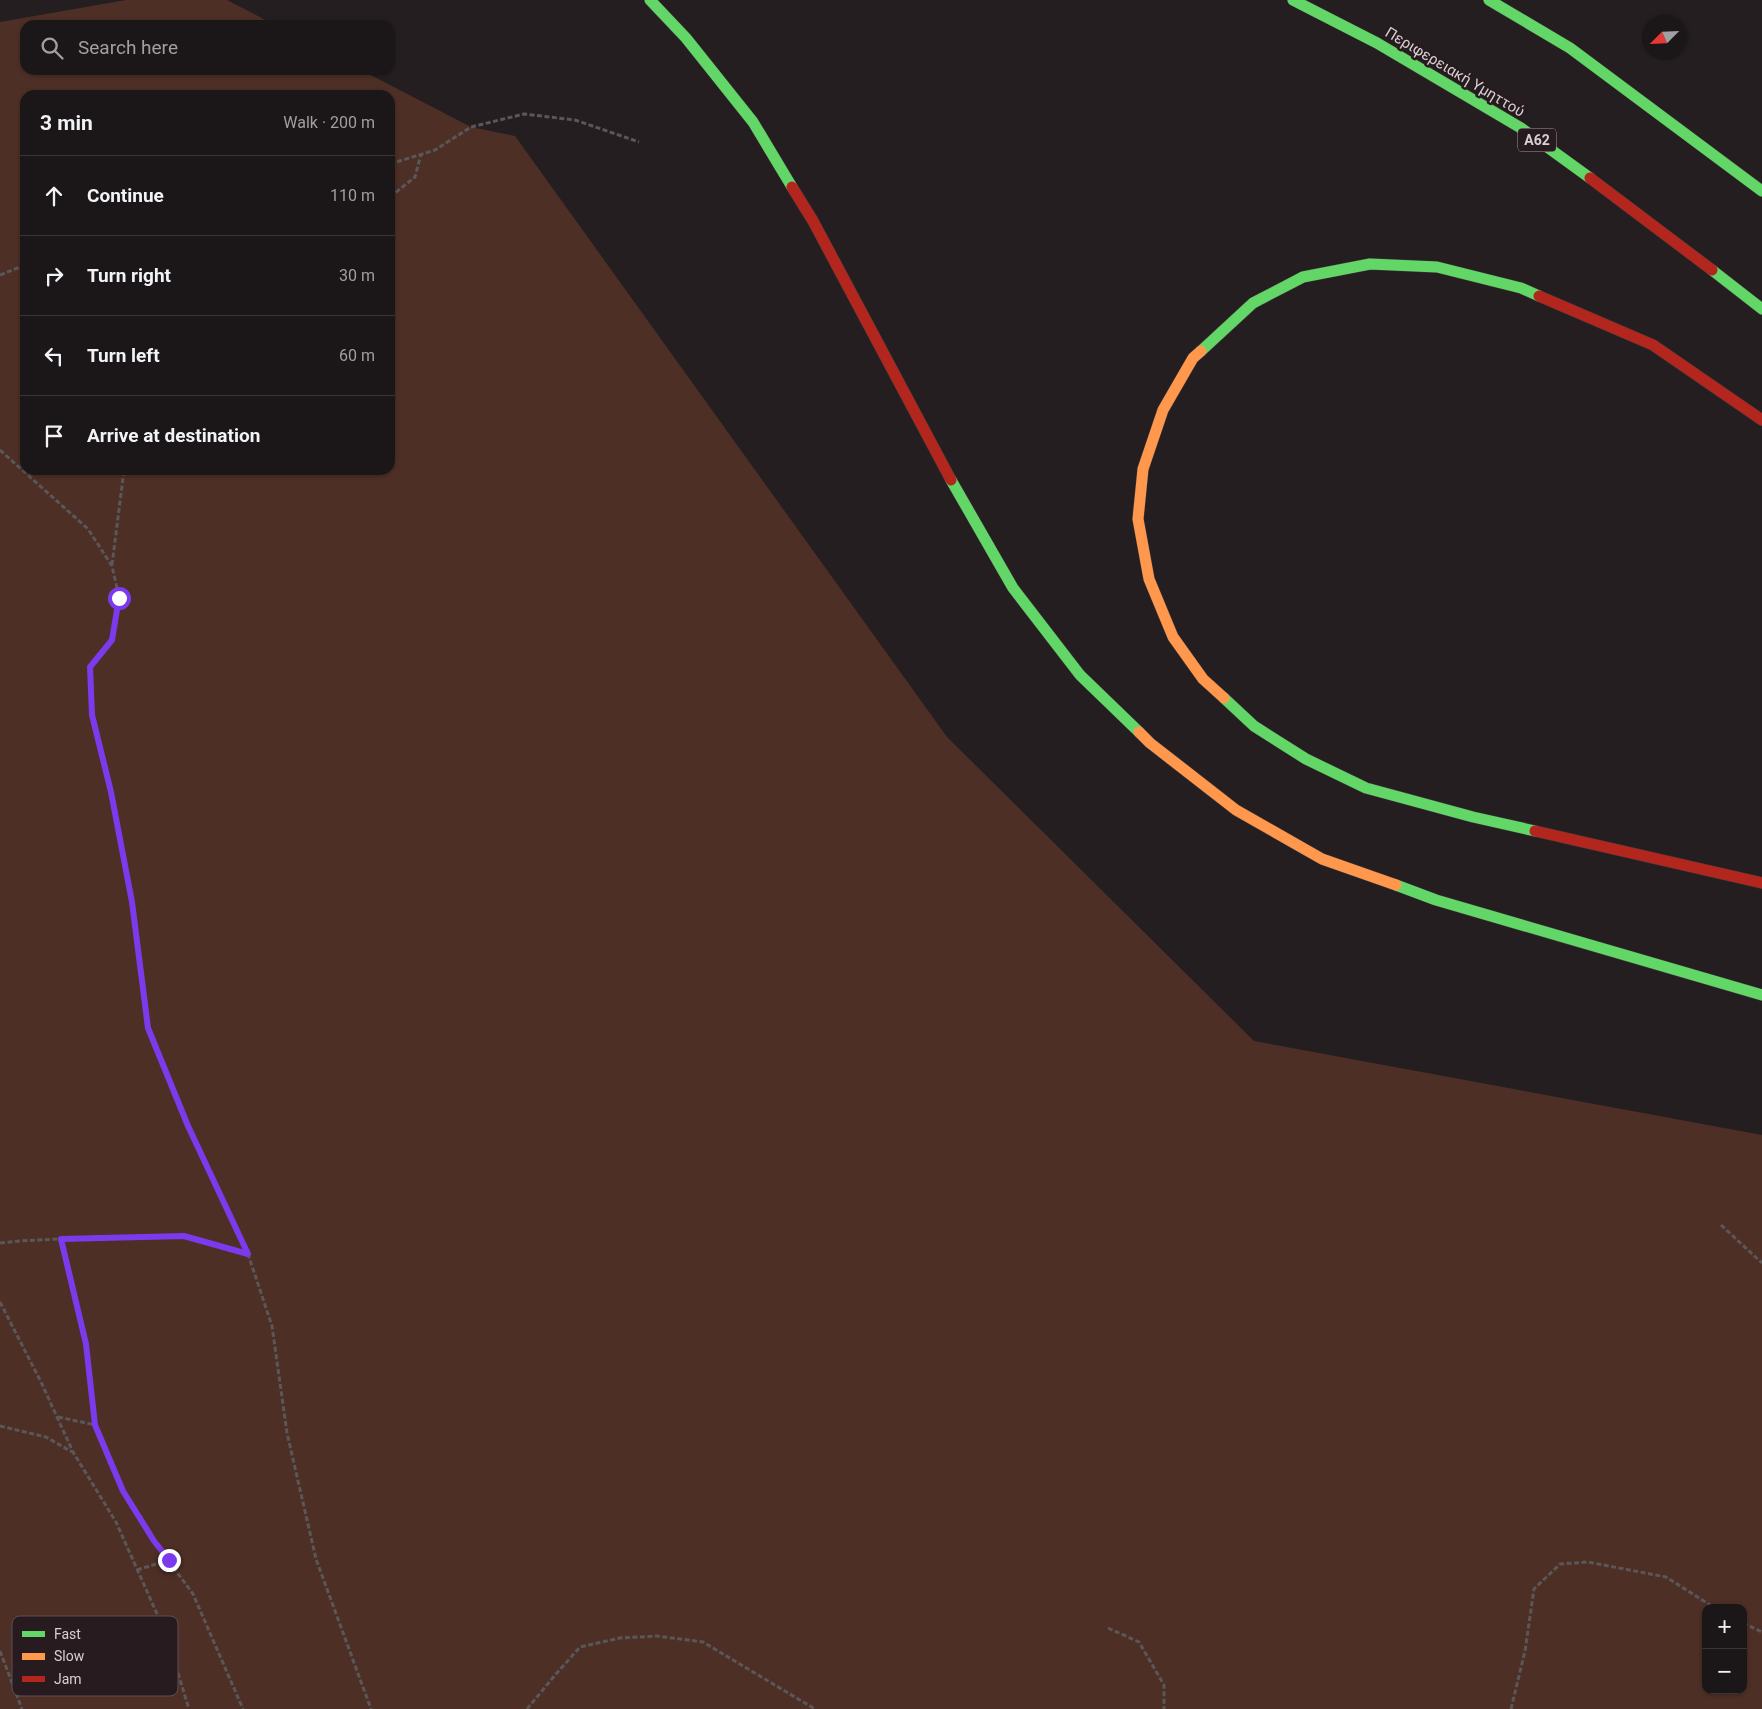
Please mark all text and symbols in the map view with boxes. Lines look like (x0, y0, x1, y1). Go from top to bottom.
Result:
north arrow (1642, 15, 1687, 60)
search box (20, 20, 395, 75)
street label: Περιφερειακή Υμηττού (1382, 23, 1528, 121)
icon: search (38, 34, 66, 62)
text: Search here (78, 36, 178, 59)
text: 3 min (40, 111, 93, 135)
text: Walk · 200 m (283, 113, 375, 132)
road number: Α62 (1518, 128, 1556, 152)
icon: ahead (40, 182, 68, 210)
text: Continue (87, 184, 164, 207)
text: 110 m (330, 186, 375, 205)
icon: right (40, 262, 68, 290)
text: Turn right (87, 264, 171, 287)
text: 30 m (339, 266, 375, 285)
icon: left (40, 342, 68, 370)
text: Turn left (87, 344, 160, 367)
text: 60 m (339, 346, 375, 365)
icon: arrive (40, 422, 68, 450)
text: Arrive at destination (87, 424, 260, 447)
route start (108, 587, 131, 610)
route end (158, 1549, 181, 1572)
map controls (1702, 1604, 1747, 1694)
button: + (1702, 1604, 1747, 1649)
legend (12, 1616, 178, 1696)
text: Fast (54, 1626, 81, 1642)
text: Slow (54, 1648, 85, 1664)
button: − (1702, 1649, 1747, 1694)
text: Jam (54, 1671, 82, 1687)

